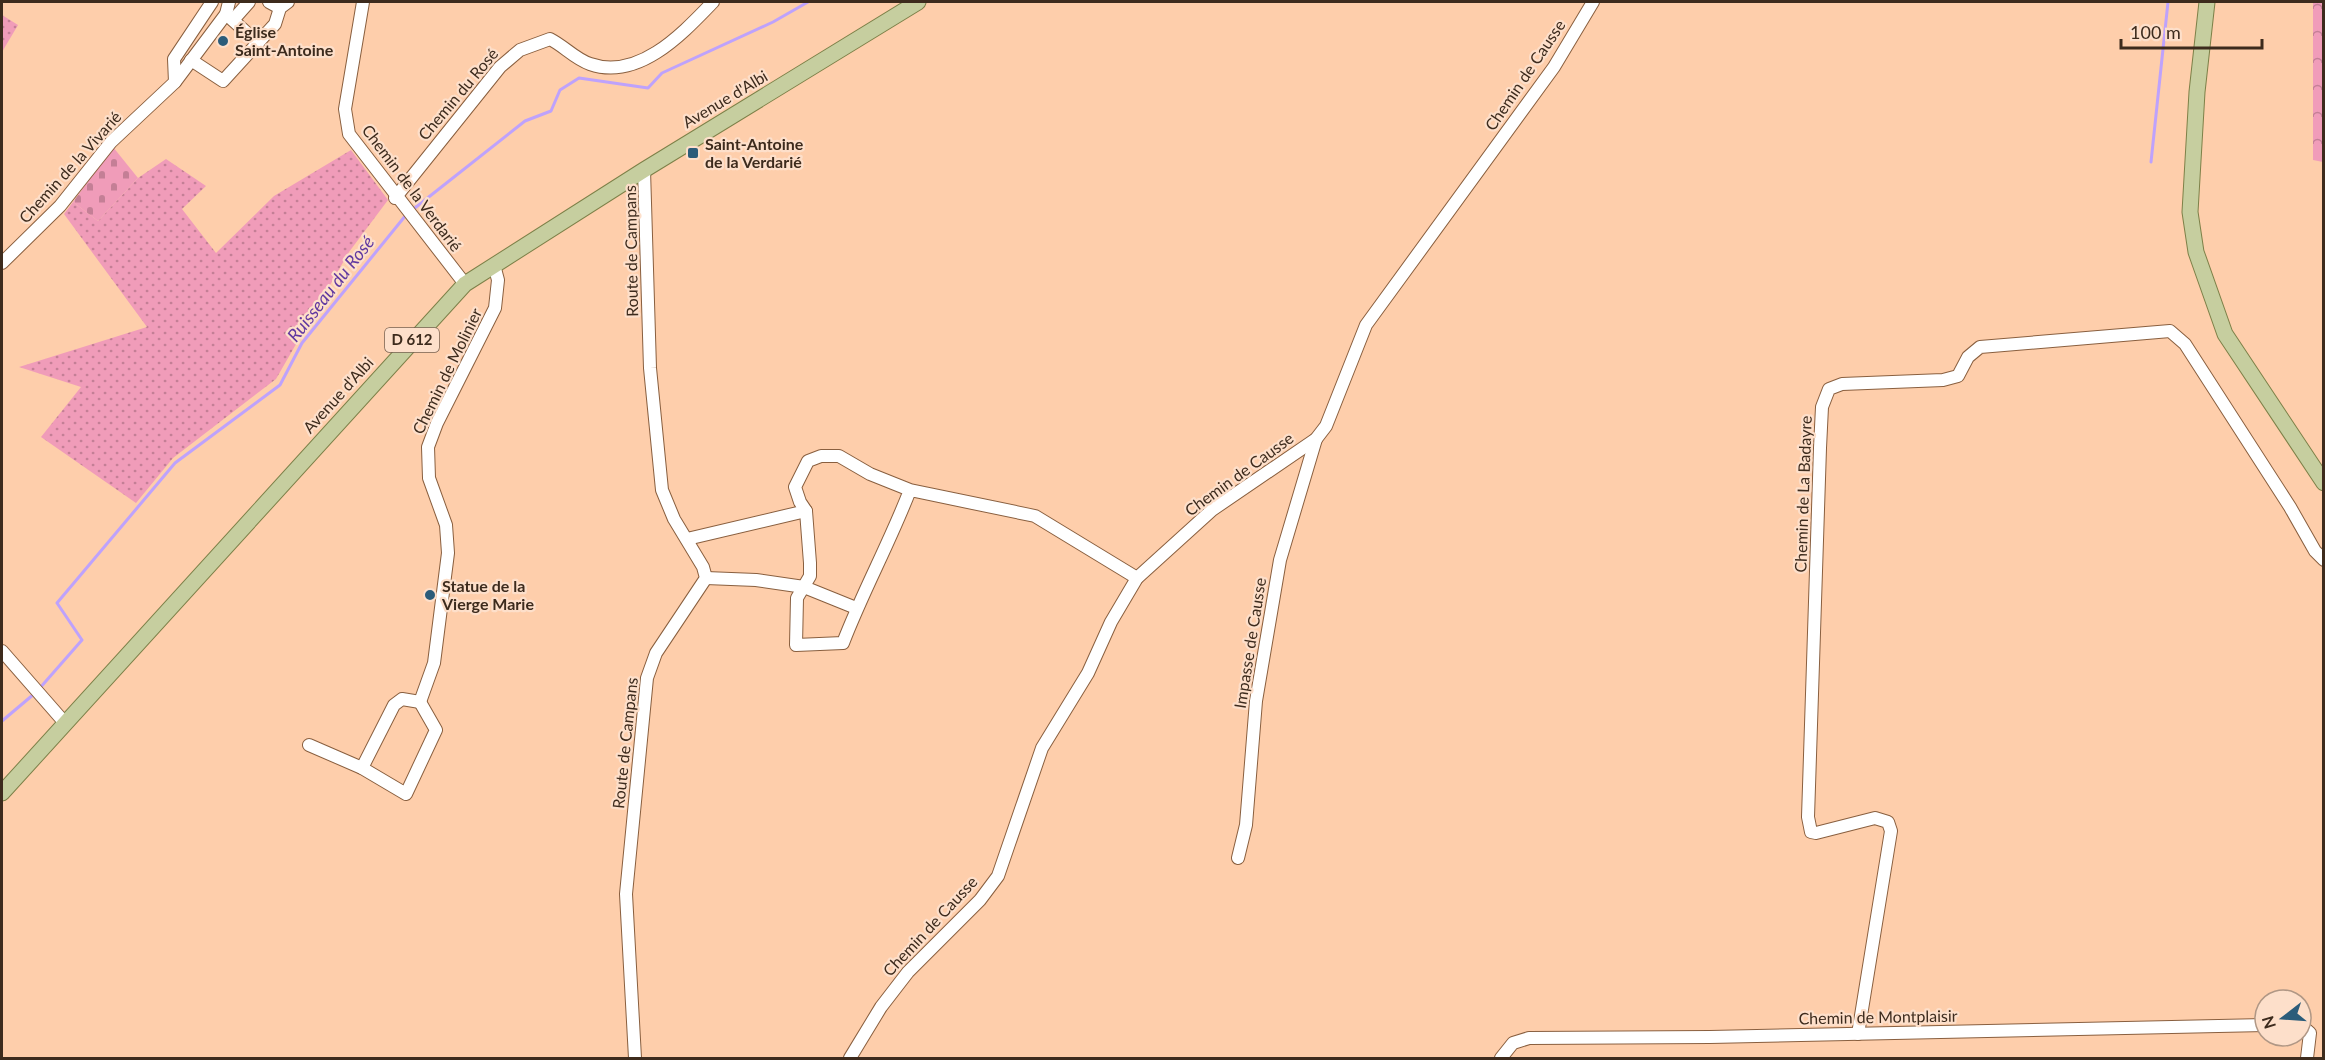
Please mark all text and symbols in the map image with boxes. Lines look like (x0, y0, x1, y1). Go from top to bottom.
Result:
scale bar (2121, 12, 2262, 50)
street label: Chemin de Causse (1481, 16, 1569, 134)
text: 100 m (2130, 21, 2181, 43)
place label: Église Saint-Antoine (235, 22, 334, 59)
marker: Église Saint-Antoine (216, 34, 230, 48)
street label: Chemin du Rosé (414, 44, 502, 143)
street label: Avenue d'Albi (679, 66, 771, 131)
street label: Chemin de la Vivarié (15, 107, 125, 226)
street label: Chemin de la Verdarié (359, 121, 466, 255)
place label: Saint-Antoine de la Verdarié (705, 134, 804, 171)
marker: Saint-Antoine de la Verdarié (686, 146, 700, 160)
street label: Route de Campans (620, 185, 641, 317)
water label: Ruisseau du Rosé (282, 231, 379, 346)
street label: Chemin de Molinier (408, 304, 485, 437)
road number: D 612 (385, 328, 439, 352)
street label: Avenue d'Albi (299, 353, 377, 437)
street label: Chemin de La Badayre (1790, 415, 1815, 573)
street label: Chemin de Causse (1181, 428, 1297, 519)
place label: Statue de la Vierge Marie (441, 576, 534, 613)
street label: Impasse de Causse (1230, 576, 1269, 710)
marker: Statue de la Vierge Marie (423, 588, 437, 602)
street label: Route de Campans (608, 676, 641, 809)
street label: Chemin de Causse (879, 872, 981, 979)
north arrow (2253, 988, 2313, 1048)
street label: Chemin de Montplaisir (1798, 1006, 1958, 1027)
text: N (2257, 1014, 2279, 1031)

